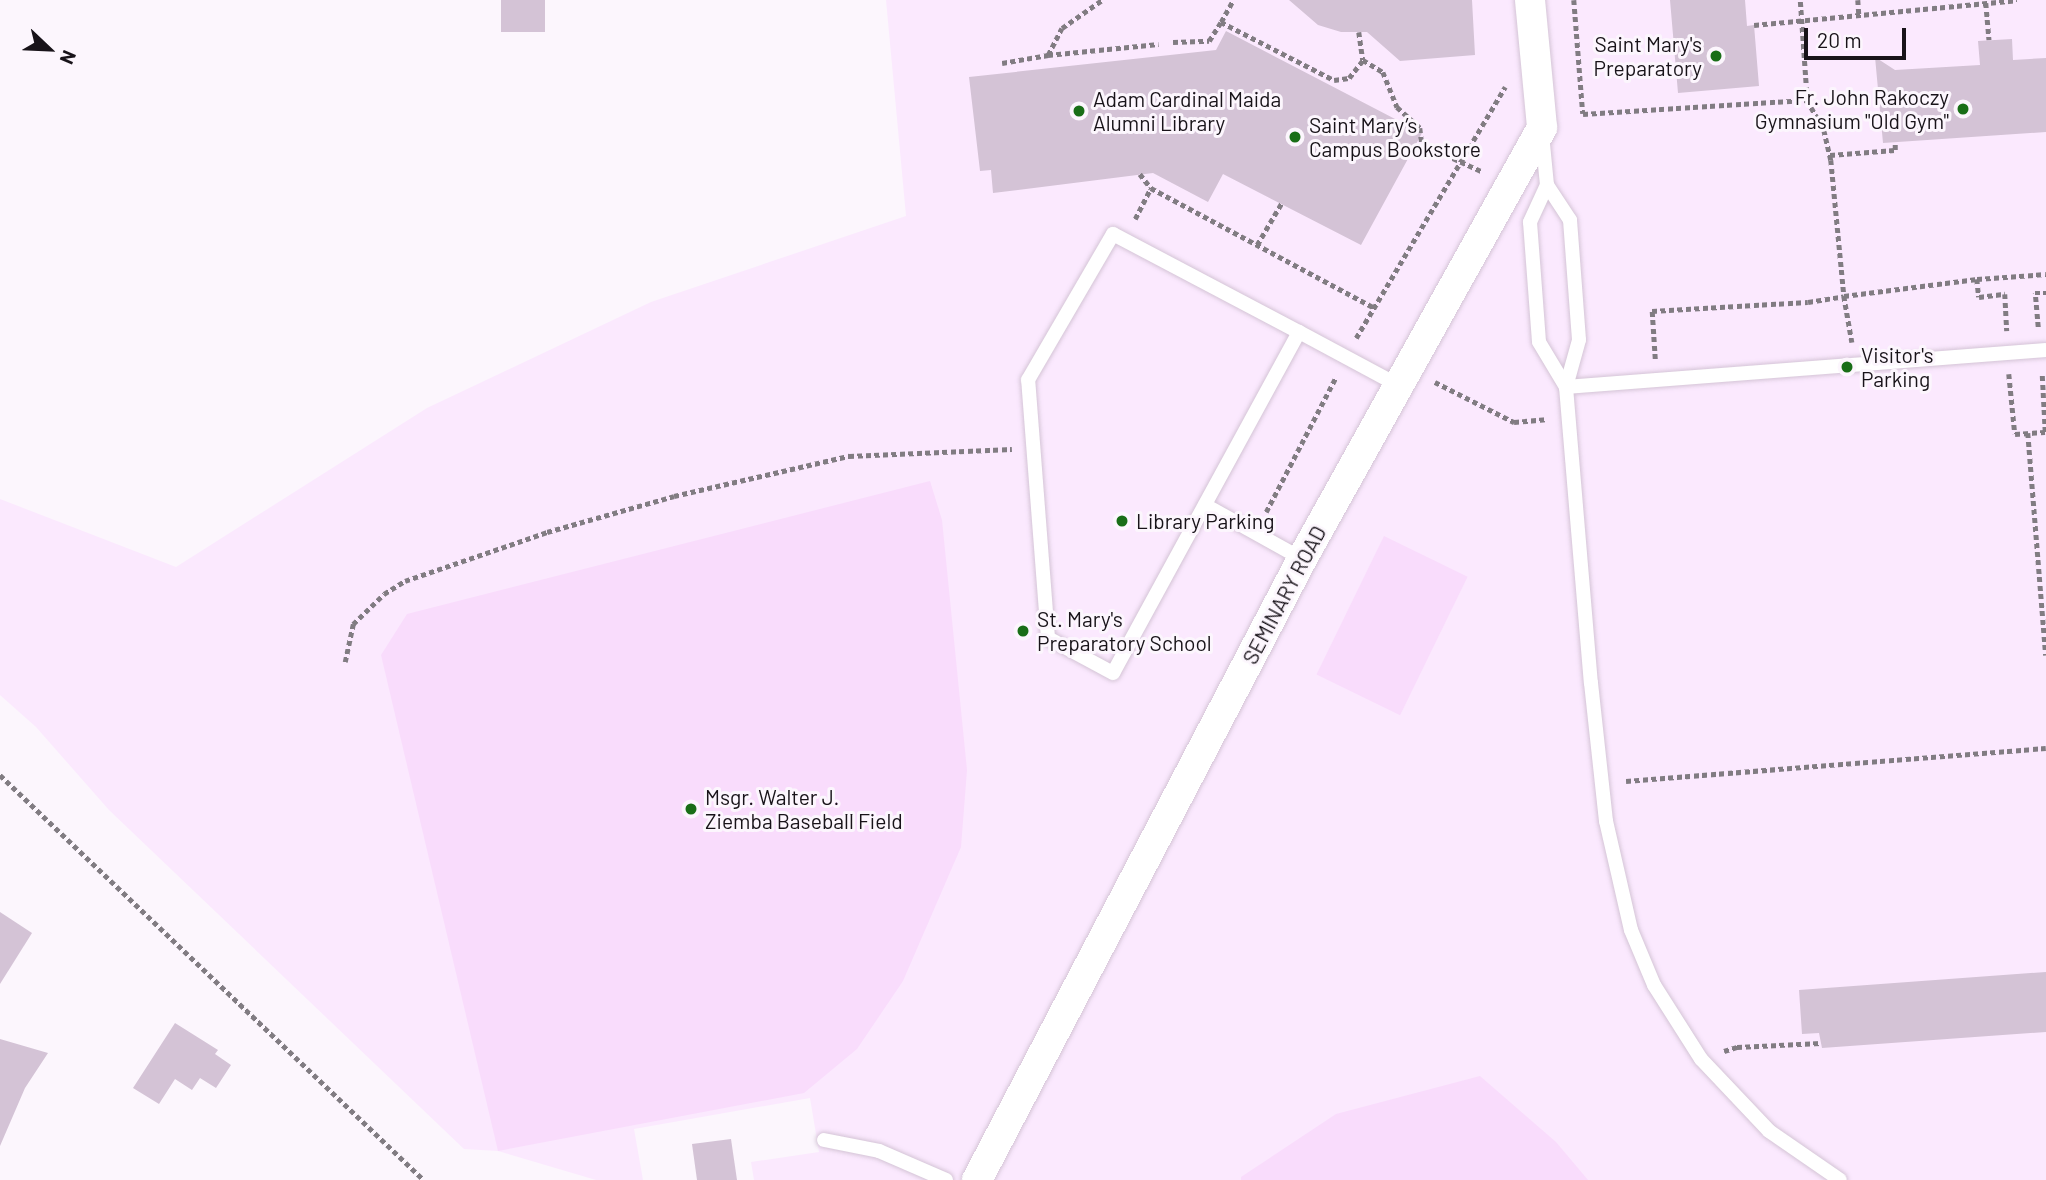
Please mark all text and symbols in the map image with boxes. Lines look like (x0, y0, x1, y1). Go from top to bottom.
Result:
north arrow (14, 14, 84, 84)
scale bar (1808, 14, 1910, 58)
text: 20 m (1817, 27, 1862, 52)
place label: Saint Mary's Preparatory (1594, 31, 1702, 81)
text: N (56, 47, 82, 68)
marker: Saint Mary's Preparatory (1708, 48, 1724, 64)
place label: Fr. John Rakoczy Gymnasium "Old Gym" (1755, 84, 1949, 134)
place label: Adam Cardinal Maida Alumni Library (1093, 86, 1281, 136)
marker: Fr. John Rakoczy Gymnasium "Old Gym" (1955, 101, 1971, 117)
marker: Adam Cardinal Maida Alumni Library (1071, 103, 1087, 119)
place label: Saint Mary’s Campus Bookstore (1309, 112, 1481, 162)
marker: Saint Mary’s Campus Bookstore (1287, 129, 1303, 145)
place label: Visitor's Parking (1861, 342, 1934, 392)
marker: Visitor's Parking (1839, 359, 1855, 375)
place label: Library Parking (1136, 508, 1274, 534)
marker: Library Parking (1114, 513, 1130, 529)
street label: SEMINARY ROAD (1237, 522, 1331, 668)
place label: St. Mary's Preparatory School (1037, 606, 1212, 656)
marker: St. Mary's Preparatory School (1015, 623, 1031, 639)
place label: Msgr. Walter J. Ziemba Baseball Field (705, 784, 903, 834)
marker: Msgr. Walter J. Ziemba Baseball Field (683, 801, 699, 817)

